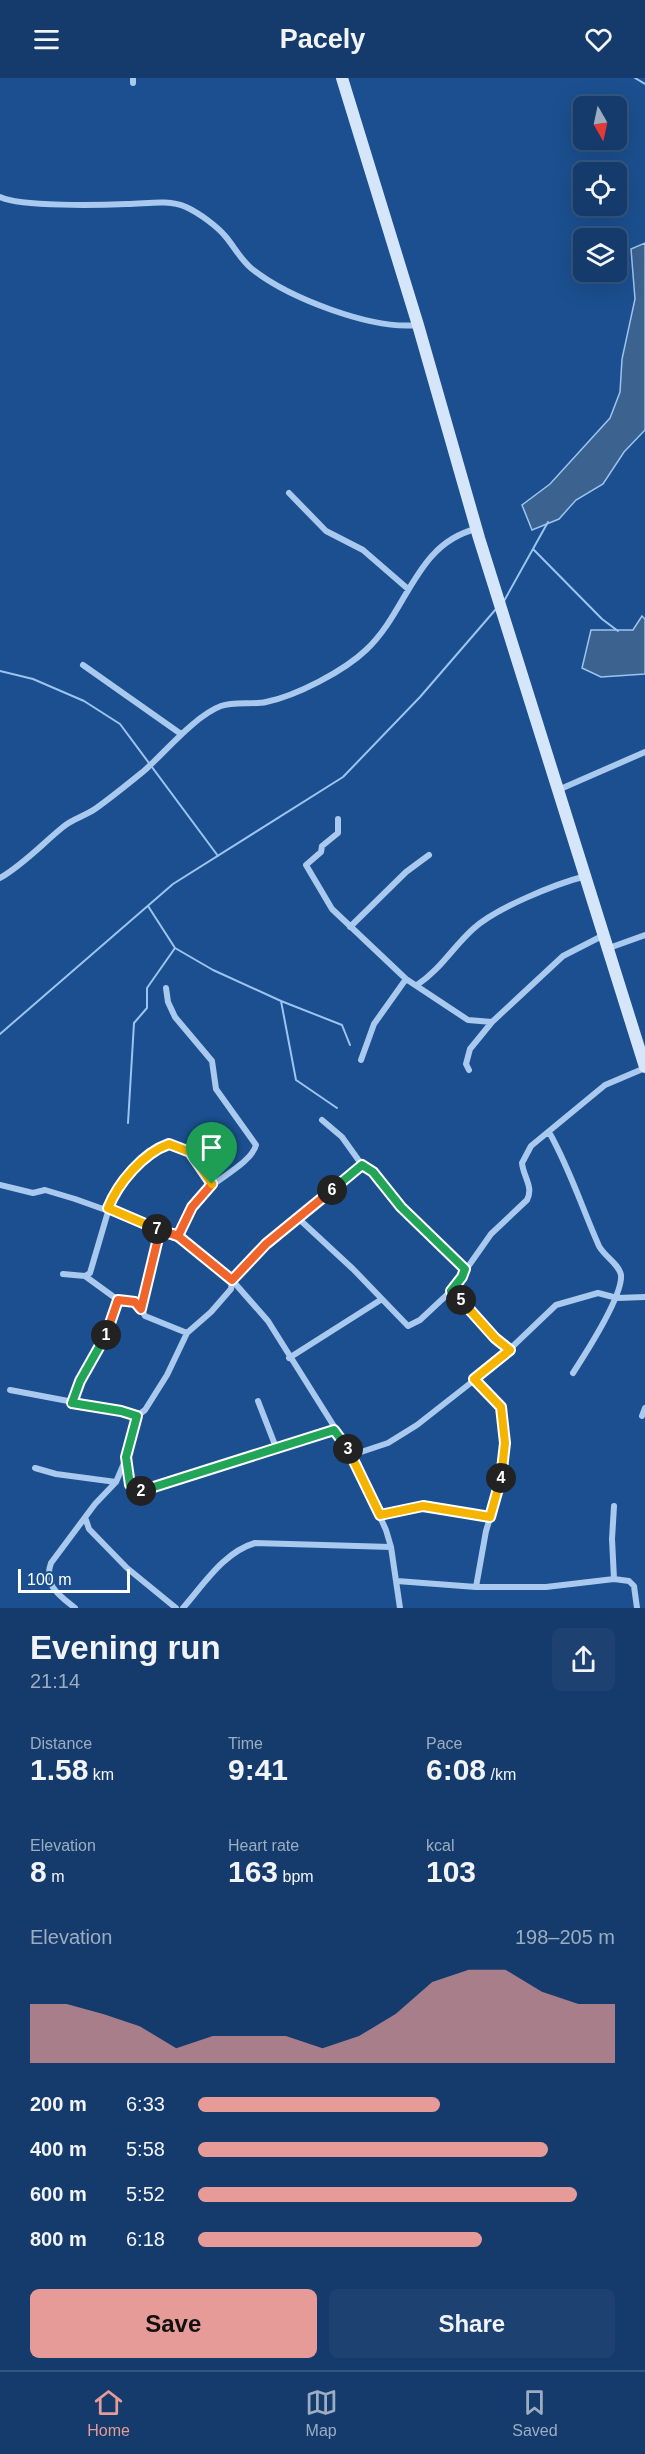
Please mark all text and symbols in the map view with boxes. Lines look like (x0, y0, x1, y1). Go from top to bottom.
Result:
icon: menu (30, 23, 63, 56)
icon: heart (582, 23, 615, 56)
text: Pacely (280, 24, 365, 54)
north arrow (573, 96, 627, 150)
map controls (573, 96, 627, 282)
button: locate (573, 162, 627, 216)
button: layers (573, 228, 627, 282)
pin (186, 1122, 237, 1184)
icon: arrive (195, 1131, 228, 1164)
pin: 6 (317, 1175, 347, 1205)
text: 6 (328, 1181, 336, 1198)
pin: 7 (142, 1214, 172, 1244)
text: 7 (153, 1220, 161, 1237)
pin: 5 (446, 1285, 476, 1315)
text: 5 (457, 1291, 465, 1308)
pin: 1 (91, 1320, 121, 1350)
text: 1 (102, 1326, 110, 1343)
pin: 3 (333, 1434, 363, 1464)
text: 3 (344, 1440, 352, 1457)
pin: 4 (486, 1463, 516, 1493)
text: 4 (497, 1469, 505, 1486)
pin: 2 (126, 1476, 156, 1506)
text: 2 (137, 1482, 145, 1499)
scale bar (18, 1566, 130, 1594)
text: 100 m (27, 1571, 71, 1588)
button: share (552, 1628, 615, 1691)
text: Evening run (30, 1629, 221, 1666)
text: 21:14 (30, 1670, 80, 1692)
text: Distance (30, 1735, 92, 1752)
text: Time (228, 1735, 263, 1752)
text: Pace (426, 1735, 462, 1752)
text: 1.58 (30, 1753, 88, 1786)
text: 9:41 (228, 1753, 288, 1786)
text: 6:08 (426, 1753, 486, 1786)
text: km (88, 1766, 114, 1783)
text: /km (486, 1766, 516, 1783)
text: Elevation (30, 1837, 96, 1854)
text: Heart rate (228, 1837, 299, 1854)
text: kcal (426, 1837, 454, 1854)
text: 8 (30, 1855, 47, 1888)
text: 163 (228, 1855, 278, 1888)
text: 103 (426, 1855, 476, 1888)
text: m (47, 1868, 64, 1885)
text: bpm (278, 1868, 314, 1885)
text: Elevation (30, 1926, 112, 1948)
text: 198–205 m (515, 1926, 615, 1948)
text: 200 m (30, 2093, 87, 2115)
text: 6:33 (126, 2093, 165, 2115)
text: 400 m (30, 2138, 87, 2160)
text: 5:58 (126, 2138, 165, 2160)
text: 600 m (30, 2183, 87, 2205)
text: 5:52 (126, 2183, 165, 2205)
text: 800 m (30, 2228, 87, 2250)
text: 6:18 (126, 2228, 165, 2250)
button: Save (30, 2289, 317, 2358)
button: Share (329, 2289, 615, 2358)
tab: Home (87, 2386, 130, 2440)
tab: Map (305, 2386, 338, 2440)
tab: Saved (512, 2386, 558, 2440)

